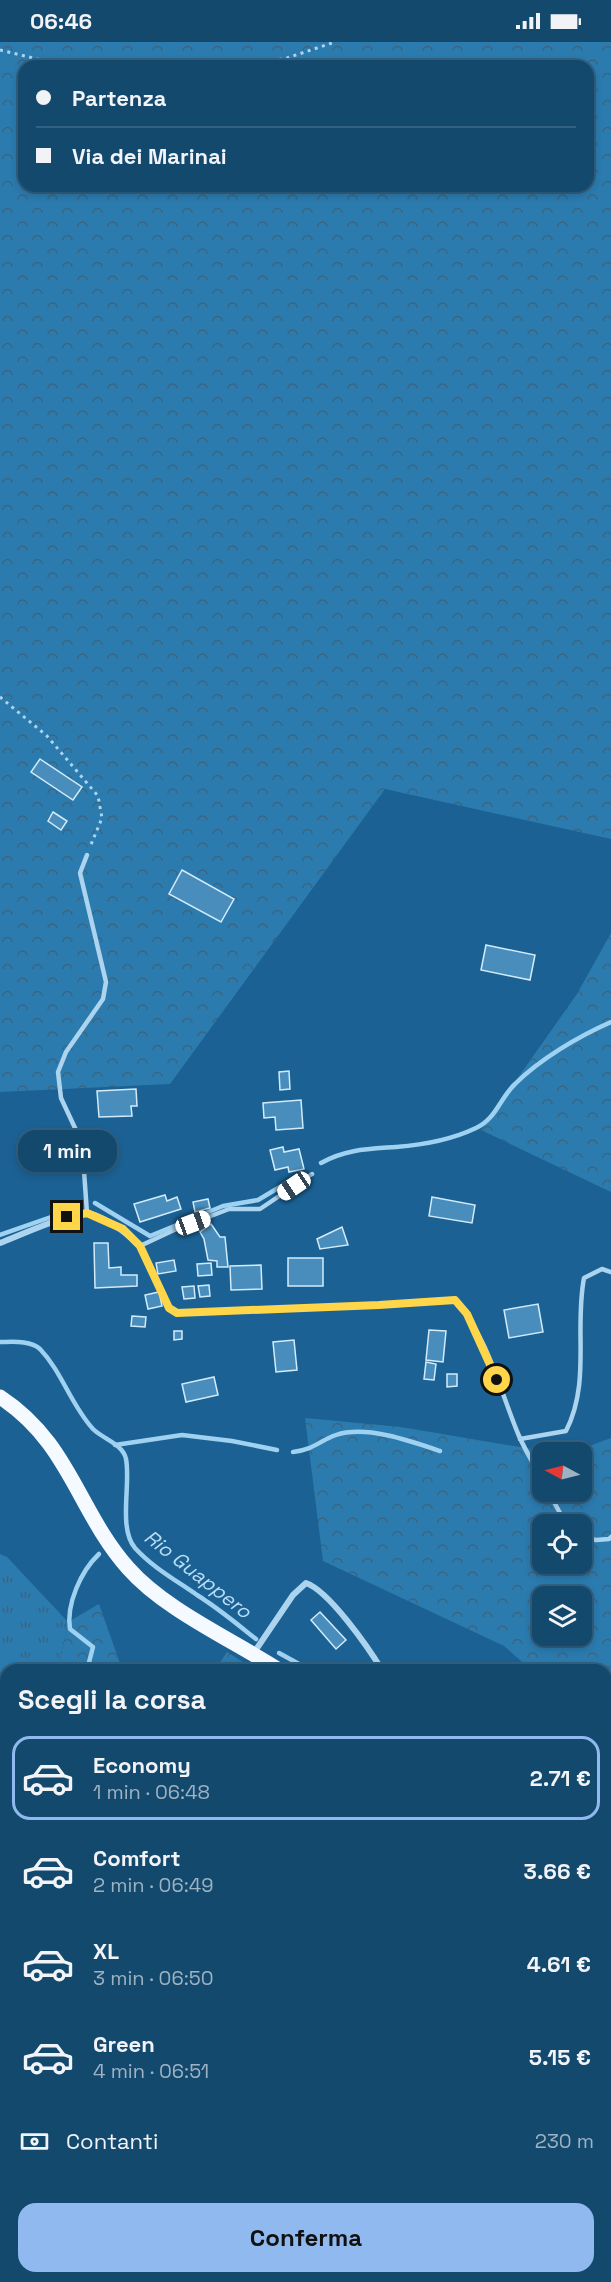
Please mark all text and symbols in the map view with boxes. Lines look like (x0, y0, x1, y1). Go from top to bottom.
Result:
text: 06:46 (30, 7, 92, 35)
text: Partenza (72, 84, 167, 112)
text: Via dei Marinai (72, 142, 227, 170)
callout: 1 min (17, 1130, 116, 1172)
text: 1 min (43, 1138, 92, 1164)
car (274, 1168, 314, 1204)
route end (53, 1203, 80, 1230)
car (173, 1208, 213, 1238)
route start (483, 1366, 510, 1393)
north arrow (532, 1442, 592, 1502)
map controls (532, 1442, 592, 1646)
button: locate (532, 1514, 592, 1574)
water label: Rio Guappero (139, 1524, 257, 1624)
button: layers (532, 1586, 592, 1646)
text: Scegli la corsa (18, 1682, 206, 1717)
icon: car (21, 1751, 75, 1805)
text: Economy (93, 1751, 191, 1779)
text: 2.71 € (530, 1764, 591, 1792)
text: 1 min · 06:48 (93, 1779, 210, 1805)
icon: car (21, 1844, 75, 1898)
text: Comfort (93, 1844, 181, 1872)
text: 3.66 € (524, 1857, 591, 1885)
text: 2 min · 06:49 (93, 1872, 213, 1898)
icon: car (21, 1937, 75, 1991)
text: XL (93, 1937, 119, 1965)
text: 4.61 € (527, 1950, 591, 1978)
text: 3 min · 06:50 (93, 1965, 214, 1991)
icon: car (21, 2030, 75, 2084)
text: Green (93, 2030, 155, 2058)
text: 5.15 € (529, 2043, 591, 2071)
text: 4 min · 06:51 (93, 2058, 209, 2084)
icon: cash (18, 2125, 51, 2158)
text: Contanti (66, 2127, 158, 2155)
text: 230 m (535, 2128, 594, 2154)
button: Conferma (18, 2203, 594, 2272)

